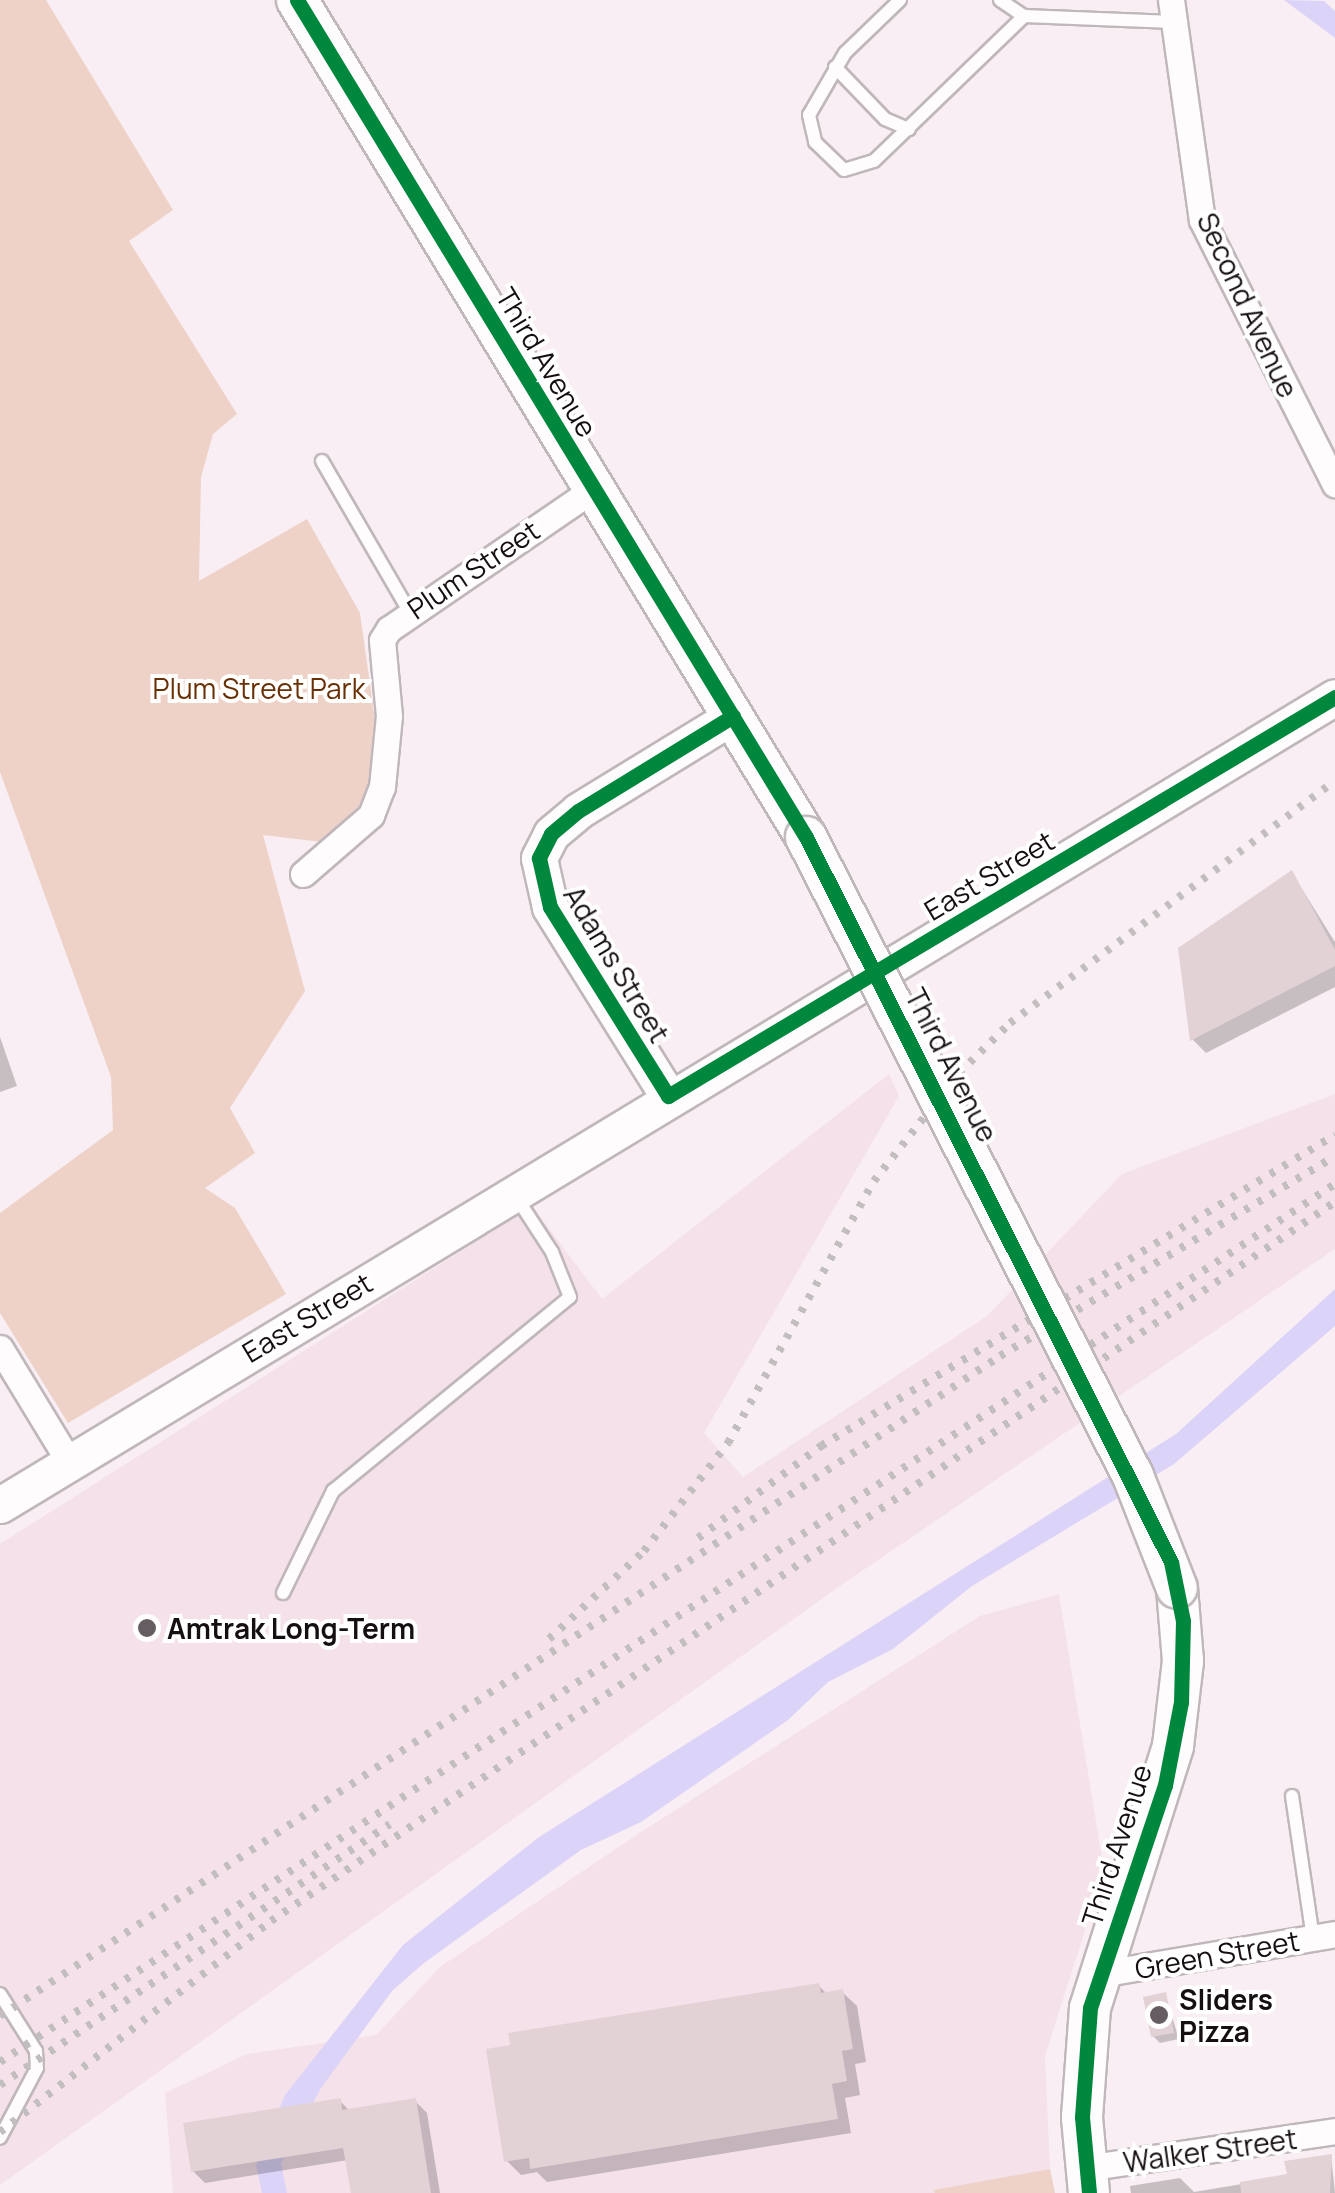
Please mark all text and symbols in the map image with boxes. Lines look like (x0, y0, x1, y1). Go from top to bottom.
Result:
street label: Second Avenue (1191, 207, 1305, 403)
street label: Third Avenue (489, 281, 605, 443)
street label: Plum Street (401, 513, 545, 625)
park label: Plum Street Park (152, 671, 366, 705)
street label: East Street (918, 823, 1060, 927)
street label: Adams Street (557, 880, 677, 1048)
street label: Third Avenue (899, 983, 1005, 1147)
street label: East Street (236, 1265, 378, 1369)
place label: Amtrak Long-Term (167, 1611, 415, 1645)
marker: Amtrak Long-Term (136, 1617, 158, 1639)
street label: Third Avenue (1074, 1760, 1158, 1930)
street label: Green Street (1132, 1923, 1302, 1985)
place label: Sliders Pizza (1179, 1982, 1273, 2048)
marker: Sliders Pizza (1148, 2004, 1170, 2026)
street label: Walker Street (1121, 2121, 1299, 2179)

